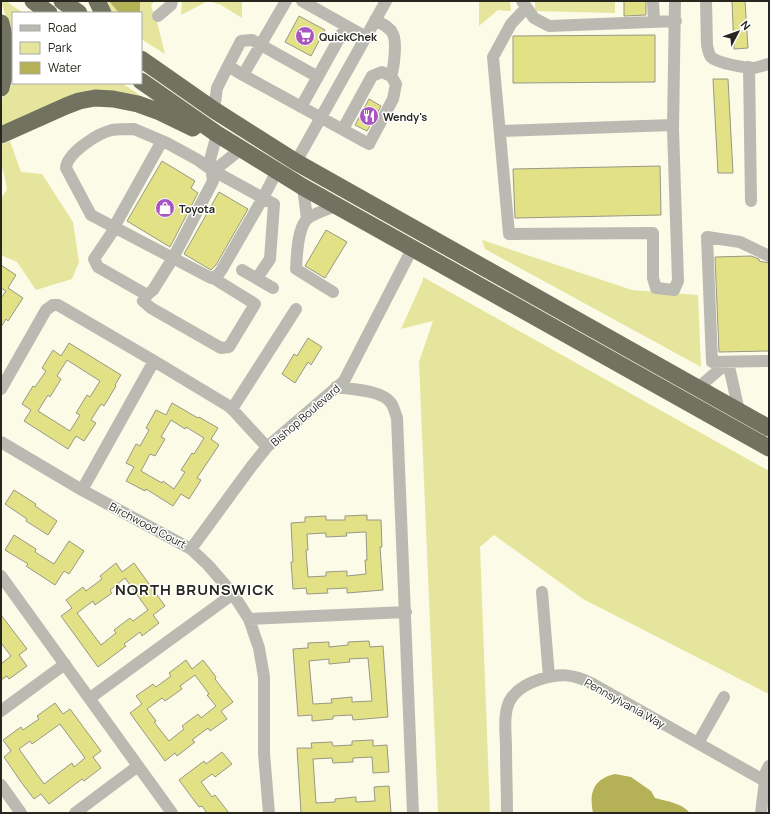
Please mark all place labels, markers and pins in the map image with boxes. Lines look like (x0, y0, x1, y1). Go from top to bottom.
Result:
supermarket icon: QuickChek (294, 25, 316, 47)
place label: QuickChek (319, 29, 378, 44)
restaurant icon: Wendy's (358, 105, 380, 127)
place label: Wendy's (383, 109, 427, 124)
shop icon: Toyota (154, 197, 176, 219)
place label: Toyota (179, 201, 215, 216)

